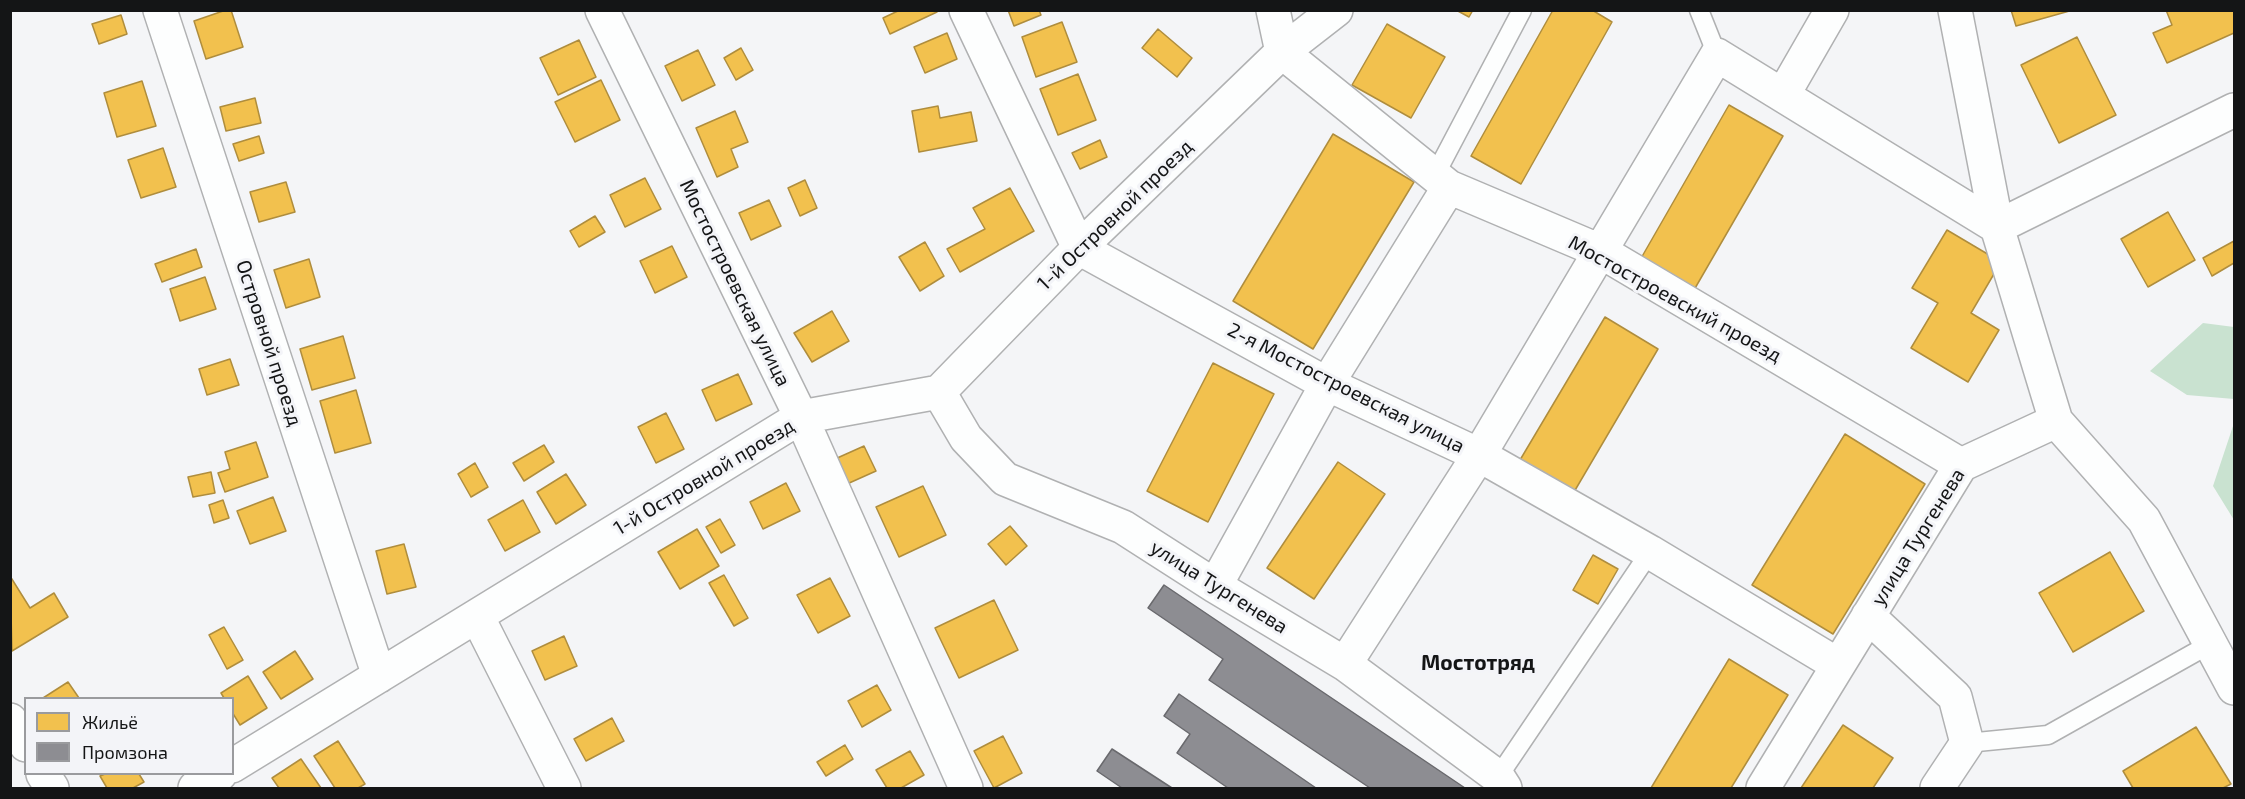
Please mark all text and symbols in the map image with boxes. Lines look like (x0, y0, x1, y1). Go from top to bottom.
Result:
street label: 1-й Островной проезд (1032, 135, 1198, 295)
street label: Мостостроевская улица (674, 176, 796, 390)
street label: Мостостроевский проезд (1564, 230, 1786, 368)
street label: Островной проезд (231, 257, 307, 429)
street label: 2-я Мостостроевская улица (1223, 318, 1469, 458)
street label: 1-й Островной проезд (609, 414, 799, 540)
street label: улица Тургенева (1866, 464, 1970, 610)
street label: улица Тургенева (1146, 535, 1292, 639)
district label: Мостотряд (1421, 650, 1535, 676)
legend (24, 697, 234, 775)
text: Жильё (82, 711, 138, 733)
text: Промзона (82, 741, 168, 763)

